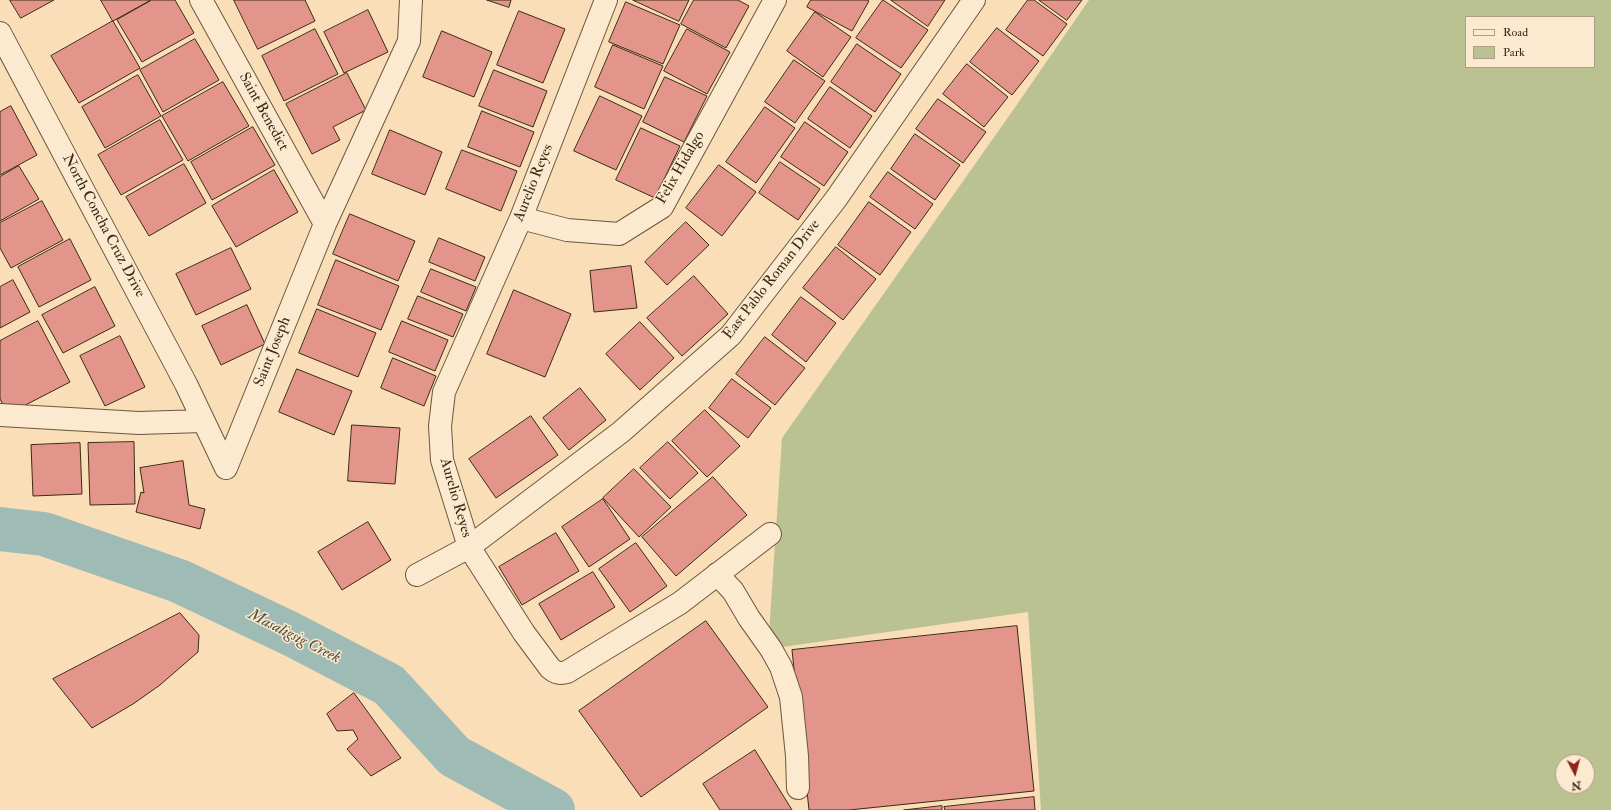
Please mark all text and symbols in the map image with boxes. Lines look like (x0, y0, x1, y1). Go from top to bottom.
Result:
legend (1465, 16, 1595, 68)
text: Road (1503, 25, 1528, 40)
text: Park (1503, 45, 1525, 60)
street label: Saint Benedict (234, 70, 292, 154)
street label: Felix Hidalgo (653, 128, 709, 208)
street label: Aurelio Reyes (510, 142, 558, 224)
street label: North Concha Cruz Drive (58, 151, 148, 301)
street label: East Pablo Roman Drive (720, 217, 824, 343)
street label: Saint Joseph (251, 314, 295, 390)
street label: Aurelio Reyes (435, 456, 475, 540)
water label: Masaligsig Creek (245, 606, 343, 668)
north arrow (1555, 754, 1595, 794)
text: N (1571, 778, 1582, 792)

